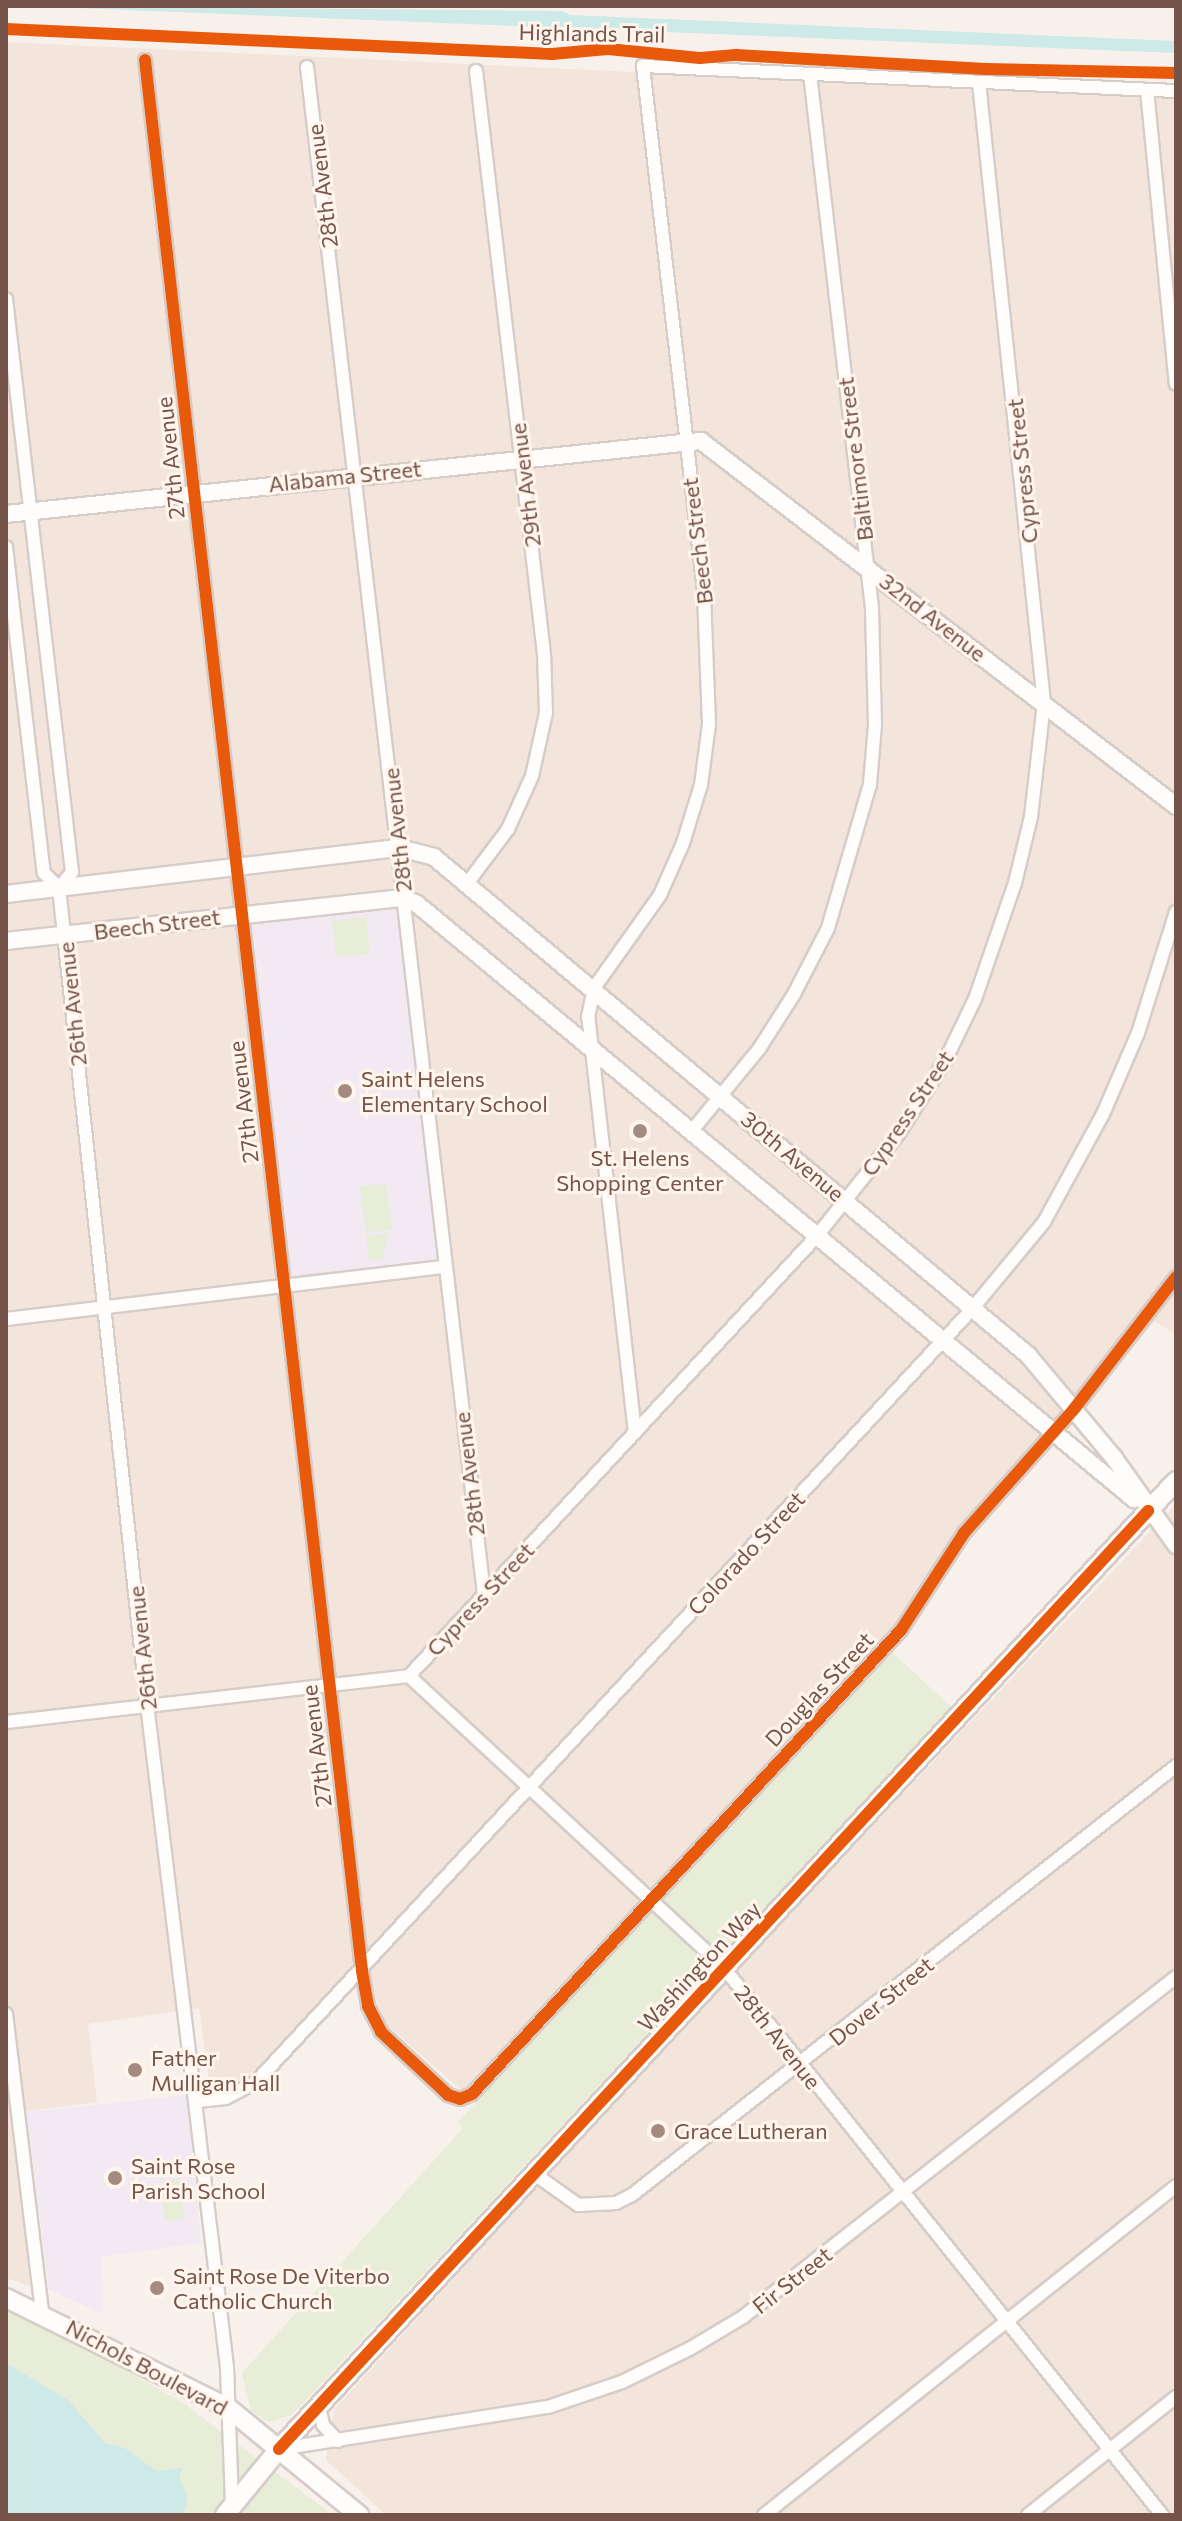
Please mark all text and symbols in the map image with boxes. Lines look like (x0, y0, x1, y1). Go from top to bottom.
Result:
street label: Highlands Trail (518, 19, 666, 47)
street label: 28th Avenue (301, 123, 343, 249)
street label: Baltimore Street (832, 376, 878, 542)
street label: 27th Avenue (150, 395, 190, 521)
street label: Cypress Street (1001, 397, 1043, 545)
street label: 29th Avenue (504, 422, 546, 548)
street label: Alabama Street (267, 455, 423, 497)
street label: Beech Street (676, 476, 718, 606)
street label: 32nd Avenue (875, 567, 991, 667)
street label: 28th Avenue (377, 767, 417, 893)
street label: Beech Street (92, 903, 222, 945)
street label: 26th Avenue (52, 941, 92, 1067)
street label: 27th Avenue (222, 1039, 264, 1165)
street label: Cypress Street (855, 1045, 959, 1181)
place label: Saint Helens Elementary School (361, 1065, 548, 1116)
marker: Saint Helens Elementary School (336, 1082, 354, 1100)
street label: 30th Avenue (736, 1105, 850, 1207)
marker: St. Helens Shopping Center (631, 1122, 649, 1140)
place label: St. Helens Shopping Center (556, 1144, 724, 1196)
street label: 28th Avenue (448, 1411, 490, 1537)
street label: Colorado Street (682, 1486, 810, 1620)
street label: Cypress Street (421, 1537, 539, 1661)
street label: 26th Avenue (122, 1585, 162, 1711)
street label: Douglas Street (759, 1626, 879, 1752)
street label: 27th Avenue (295, 1683, 337, 1809)
street label: Washington Way (632, 1895, 766, 2037)
street label: Dover Street (823, 1951, 939, 2051)
street label: 28th Avenue (729, 1980, 827, 2094)
place label: Father Mulligan Hall (151, 2044, 280, 2096)
marker: Father Mulligan Hall (126, 2061, 144, 2079)
place label: Grace Lutheran (674, 2118, 828, 2144)
marker: Grace Lutheran (649, 2122, 667, 2140)
place label: Saint Rose Parish School (131, 2152, 266, 2204)
marker: Saint Rose Parish School (106, 2169, 124, 2187)
street label: Fir Street (747, 2241, 837, 2319)
place label: Saint Rose De Viterbo Catholic Church (173, 2262, 390, 2314)
marker: Saint Rose De Viterbo Catholic Church (148, 2279, 166, 2297)
street label: Nichols Boulevard (62, 2313, 232, 2421)

